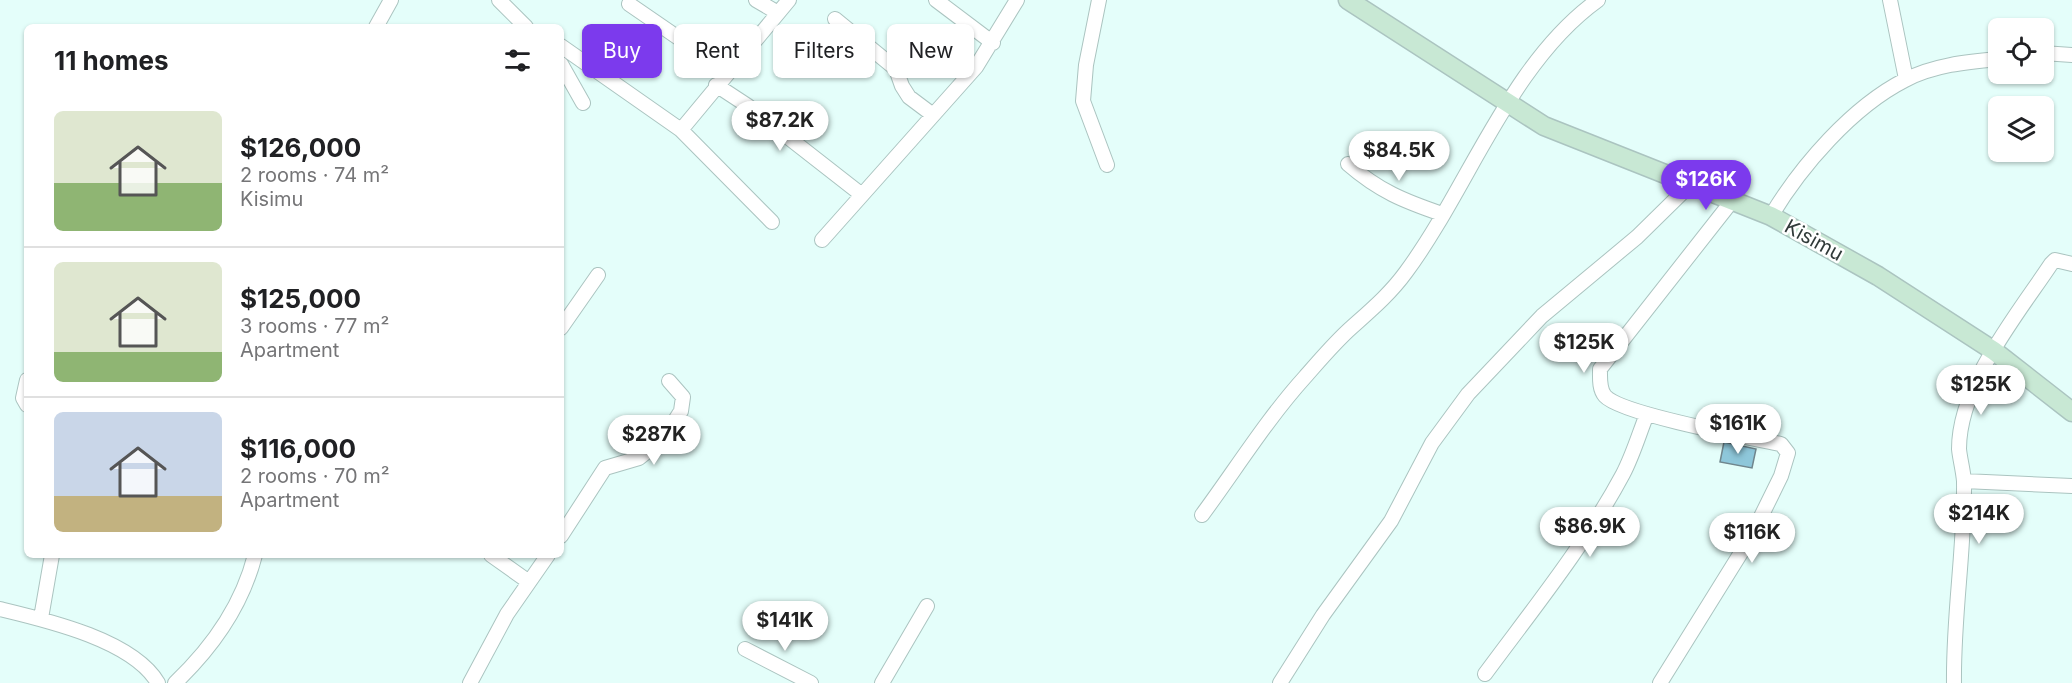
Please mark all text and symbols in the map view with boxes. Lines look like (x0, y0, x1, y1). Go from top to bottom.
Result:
map controls (1988, 18, 2054, 162)
button: locate (1988, 18, 2054, 84)
chip: Buy (582, 24, 662, 78)
chip: Rent (674, 24, 761, 78)
chip: Filters (773, 24, 875, 78)
chip: New (887, 24, 974, 78)
icon: filters (501, 44, 534, 77)
text: 11 homes (54, 45, 169, 76)
button: layers (1988, 96, 2054, 162)
pin: $87.2K (731, 101, 829, 152)
text: $87.2K (746, 108, 814, 132)
pin: $84.5K (1350, 131, 1448, 182)
text: $126,000 (240, 132, 361, 163)
icon: home (102, 135, 174, 207)
text: $84.5K (1363, 138, 1435, 162)
pin: $126K (1664, 160, 1748, 211)
text: 2 rooms · 74 m² (240, 163, 389, 187)
text: $126K (1675, 167, 1737, 191)
text: Kisimu (240, 187, 303, 211)
street label: Kisimu (1780, 214, 1848, 266)
text: $125,000 (240, 283, 361, 314)
icon: home (102, 286, 174, 358)
text: 3 rooms · 77 m² (240, 314, 389, 338)
pin: $125K (1542, 323, 1626, 374)
text: $125K (1553, 330, 1615, 354)
text: Apartment (240, 338, 339, 362)
pin: $125K (1939, 365, 2023, 416)
text: $125K (1950, 372, 2012, 396)
pin: $161K (1696, 404, 1780, 455)
text: $161K (1709, 411, 1767, 435)
pin: $287K (612, 415, 696, 466)
text: $287K (622, 422, 686, 446)
text: $116,000 (240, 433, 356, 464)
icon: home (102, 436, 174, 508)
text: 2 rooms · 70 m² (240, 464, 390, 488)
text: Apartment (240, 488, 339, 512)
pin: $214K (1937, 494, 2021, 545)
text: $214K (1948, 501, 2010, 525)
pin: $86.9K (1541, 507, 1639, 558)
pin: $116K (1710, 513, 1794, 564)
text: $86.9K (1554, 514, 1626, 538)
text: $116K (1723, 520, 1781, 544)
pin: $141K (743, 601, 827, 652)
text: $141K (756, 608, 814, 632)

